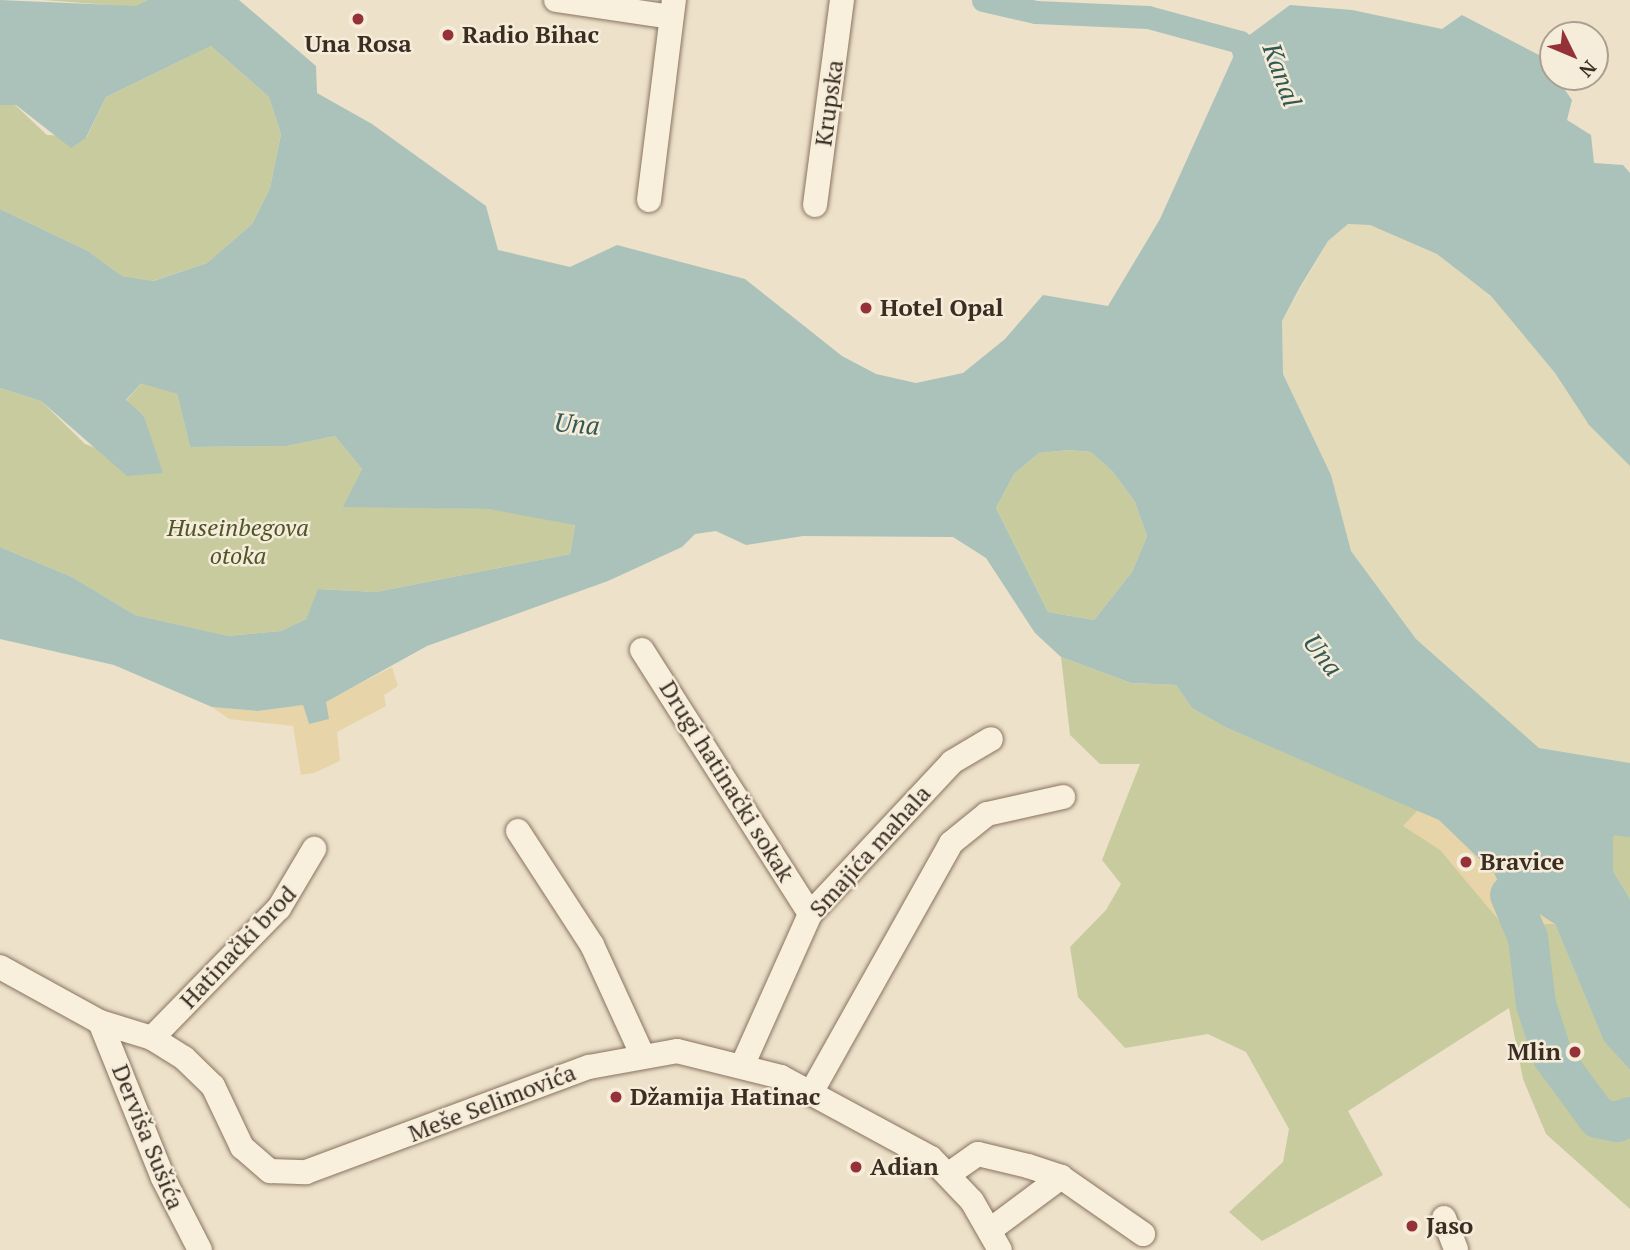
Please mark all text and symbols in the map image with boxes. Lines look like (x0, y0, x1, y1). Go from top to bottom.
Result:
marker: Una Rosa (350, 11, 366, 27)
place label: Radio Bihac (462, 21, 599, 49)
north arrow (1539, 21, 1609, 91)
marker: Radio Bihac (440, 27, 456, 43)
place label: Una Rosa (304, 30, 412, 58)
water label: Kanal (1256, 39, 1308, 111)
text: N (1574, 56, 1602, 83)
street label: Krupska (809, 58, 849, 148)
place label: Hotel Opal (880, 294, 1004, 322)
marker: Hotel Opal (858, 300, 874, 316)
water label: Una (553, 406, 601, 442)
park label: Huseinbegova otoka (167, 514, 309, 570)
water label: Una (1297, 627, 1349, 683)
street label: Drugi hatinački sokak (653, 675, 801, 887)
street label: Smajića mahala (803, 779, 937, 923)
place label: Bravice (1480, 848, 1564, 876)
marker: Bravice (1458, 854, 1474, 870)
street label: Hatinački brod (174, 880, 302, 1014)
place label: Mlin (1507, 1038, 1561, 1066)
marker: Mlin (1567, 1044, 1583, 1060)
street label: Meše Selimovića (404, 1058, 580, 1148)
street label: Derviša Sušića (106, 1060, 190, 1214)
place label: Džamija Hatinac (630, 1083, 820, 1111)
marker: Džamija Hatinac (608, 1089, 624, 1105)
place label: Adian (870, 1153, 939, 1181)
marker: Adian (848, 1159, 864, 1175)
place label: Jaso (1426, 1212, 1473, 1240)
marker: Jaso (1404, 1218, 1420, 1234)

